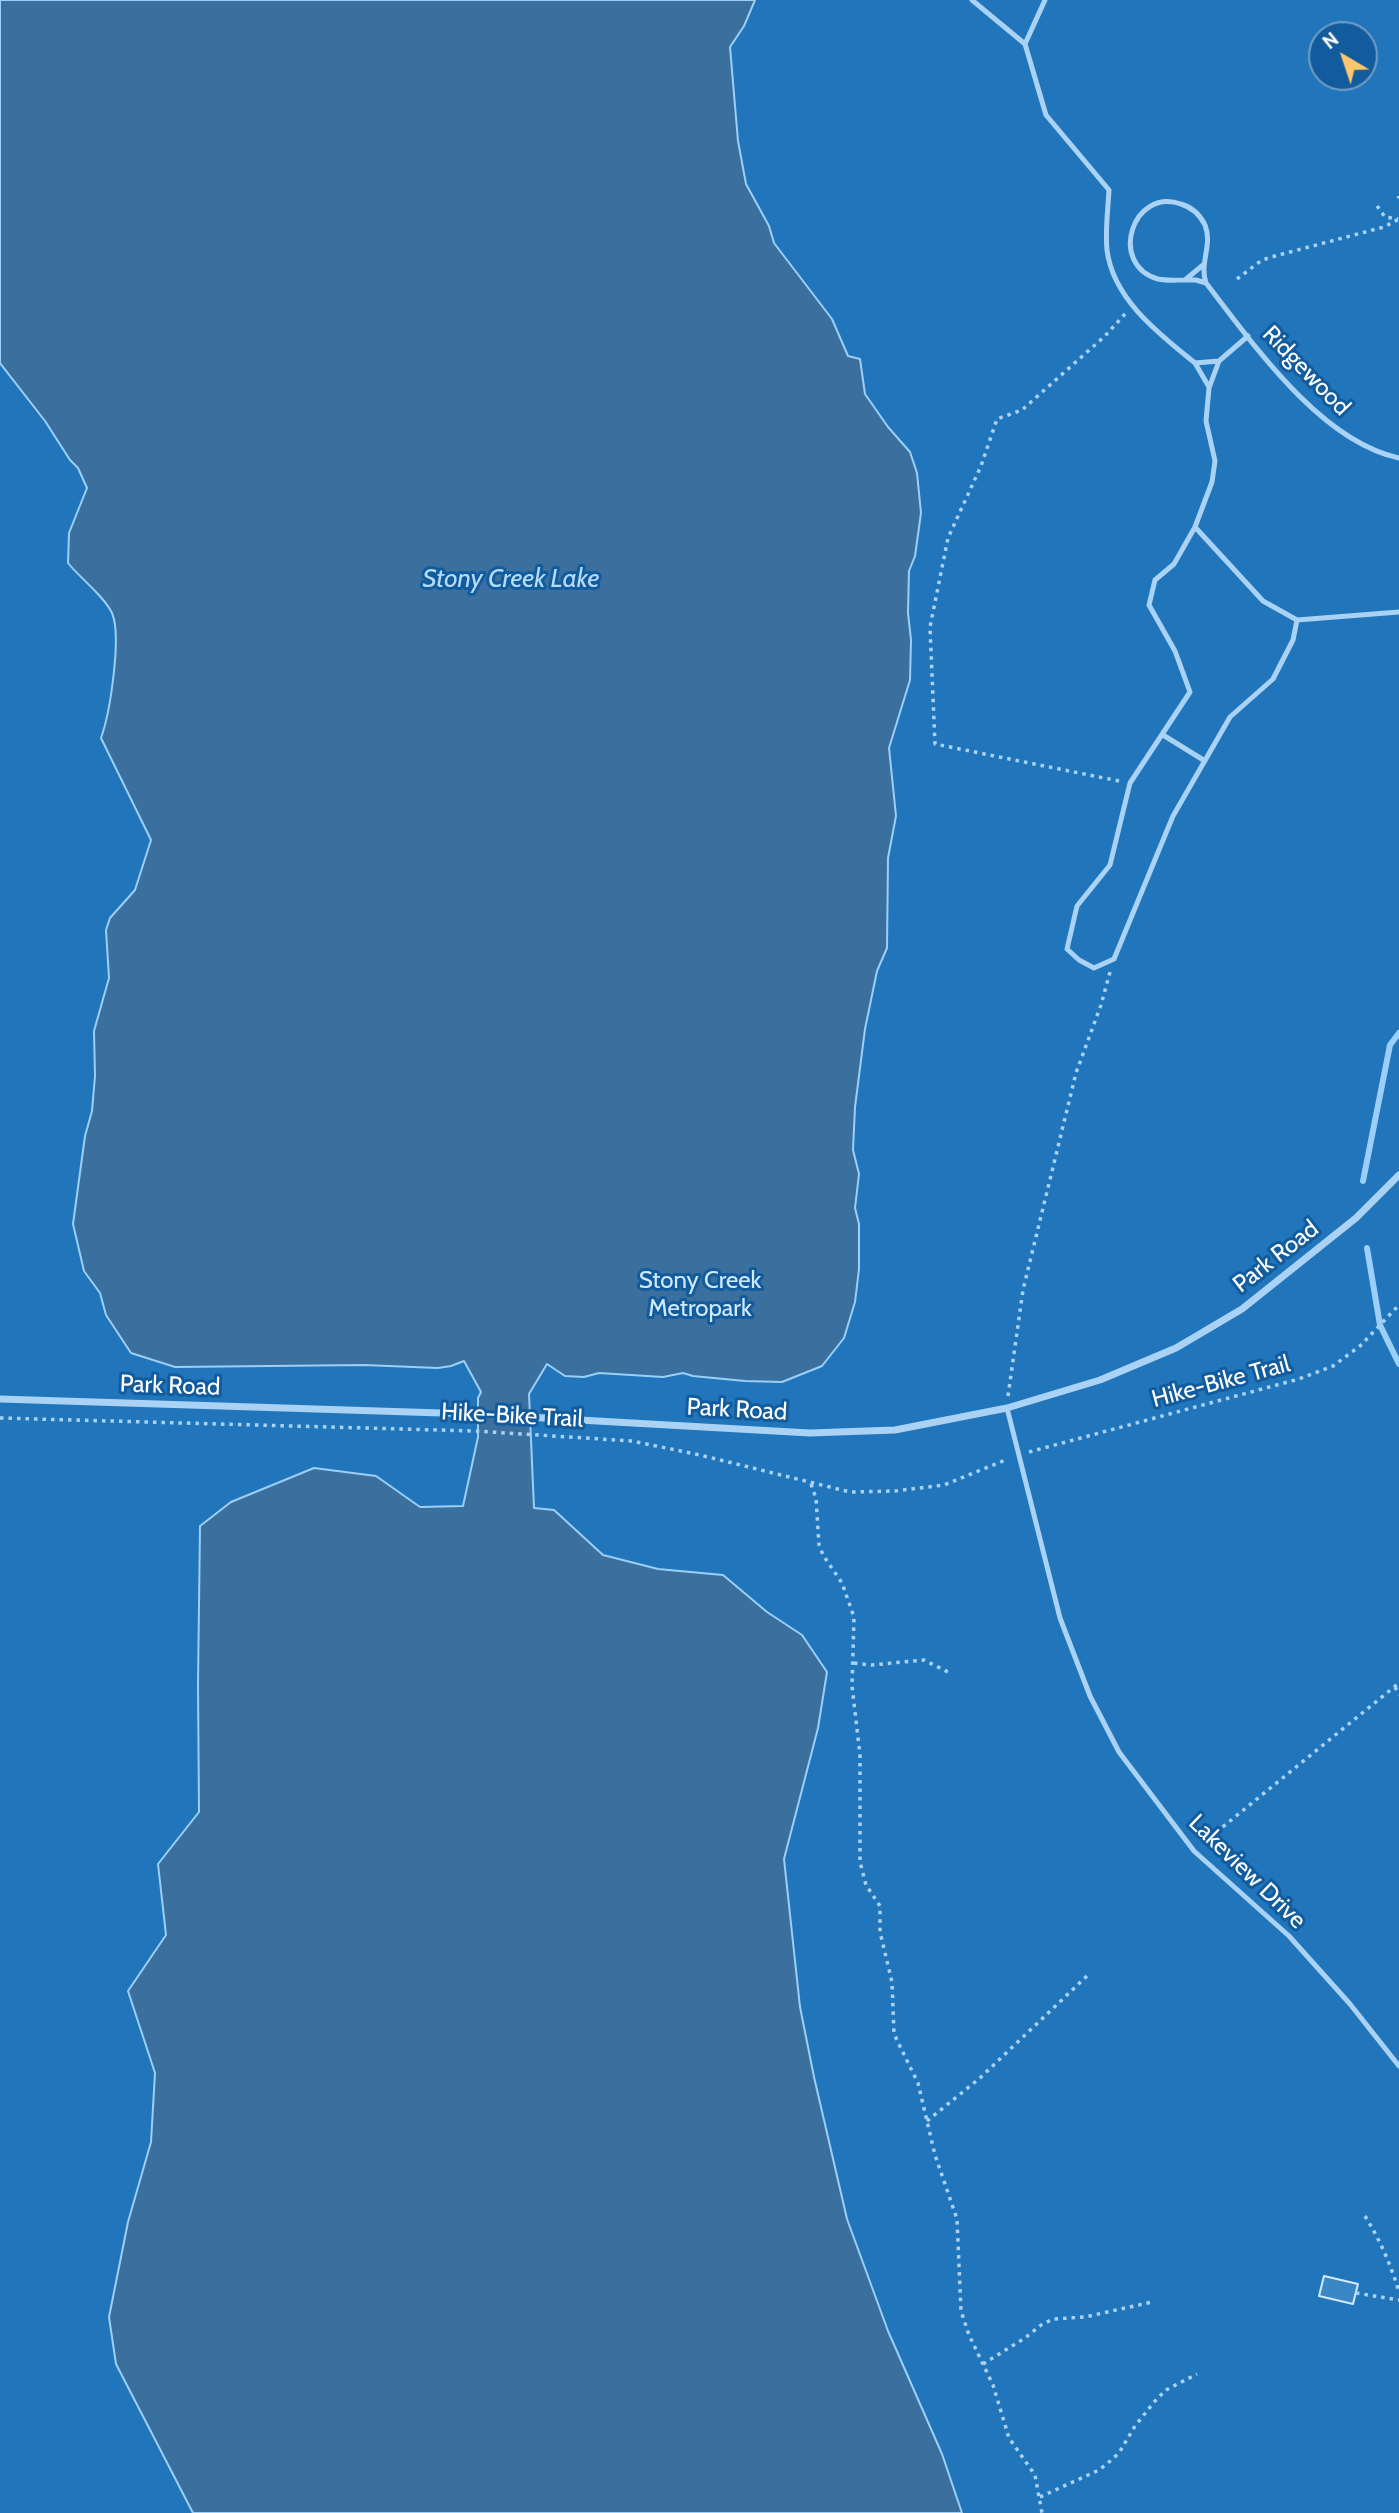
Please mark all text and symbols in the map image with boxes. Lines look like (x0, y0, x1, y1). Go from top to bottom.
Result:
north arrow (1308, 21, 1378, 91)
text: N (1318, 28, 1343, 54)
street label: Ridgewood (1256, 320, 1356, 422)
water label: Stony Creek Lake (423, 563, 599, 595)
street label: Park Road (1227, 1215, 1325, 1299)
park label: Stony Creek Metropark (639, 1267, 761, 1323)
street label: Hike-Bike Trail (1149, 1350, 1293, 1414)
street label: Park Road (119, 1370, 221, 1402)
street label: Park Road (686, 1393, 788, 1427)
street label: Hike-Bike Trail (440, 1398, 584, 1434)
street label: Lakeview Drive (1182, 1809, 1312, 1935)

